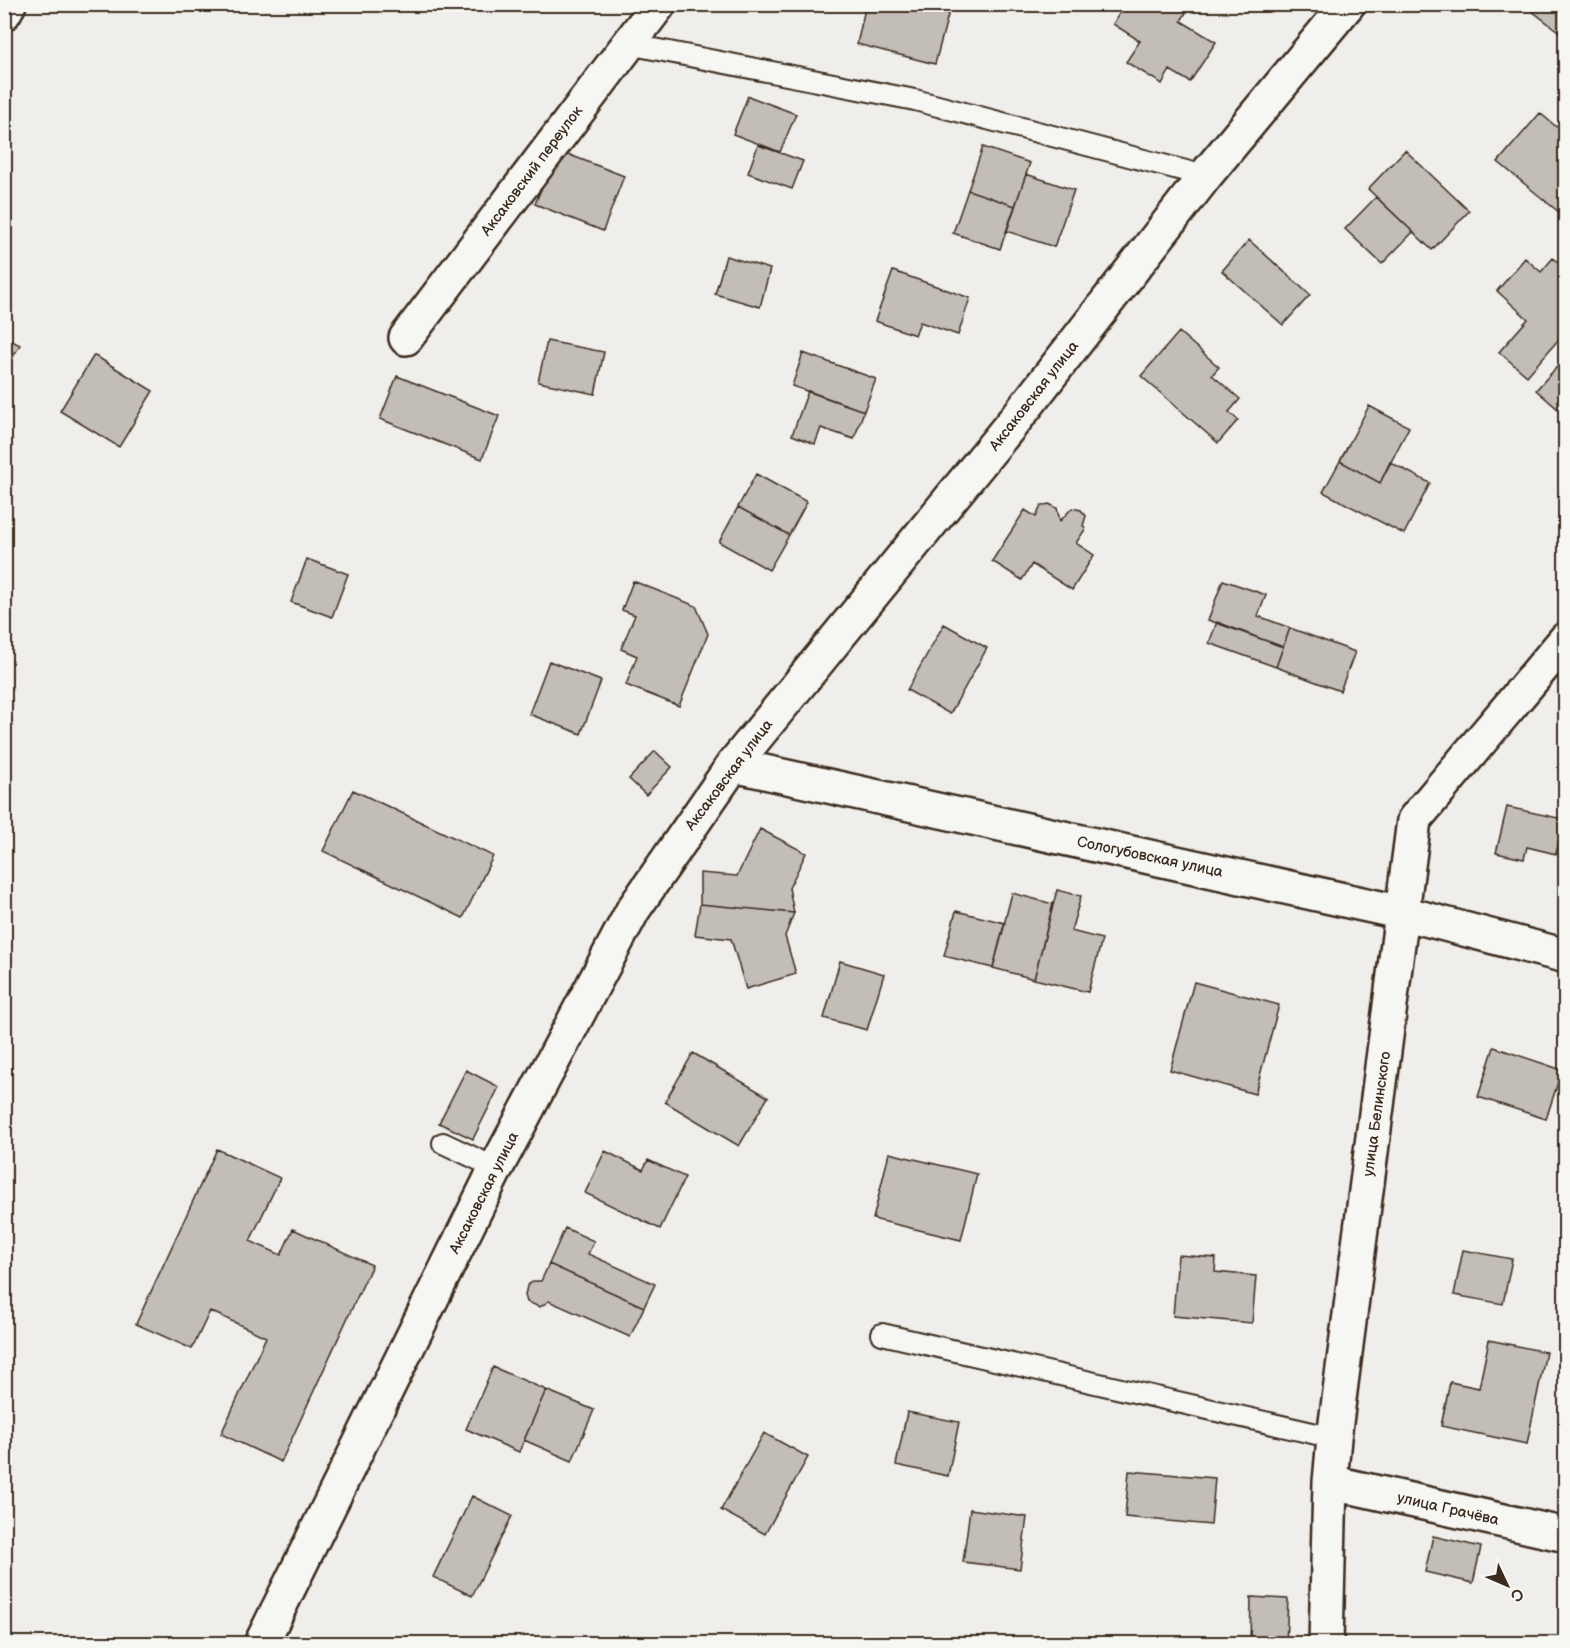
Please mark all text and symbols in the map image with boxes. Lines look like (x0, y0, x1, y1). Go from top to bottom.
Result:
street label: Аксаковский переулок (476, 102, 587, 241)
street label: Аксаковская улица (985, 337, 1083, 456)
street label: Аксаковская улица (680, 716, 777, 835)
street label: Сологубовская улица (1075, 832, 1225, 882)
street label: улица Белинского (1359, 1050, 1395, 1178)
street label: Аксаковская улица (445, 1129, 523, 1258)
street label: улица Грачёва (1395, 1488, 1501, 1530)
north arrow (1477, 1555, 1537, 1615)
text: С (1506, 1584, 1527, 1605)

